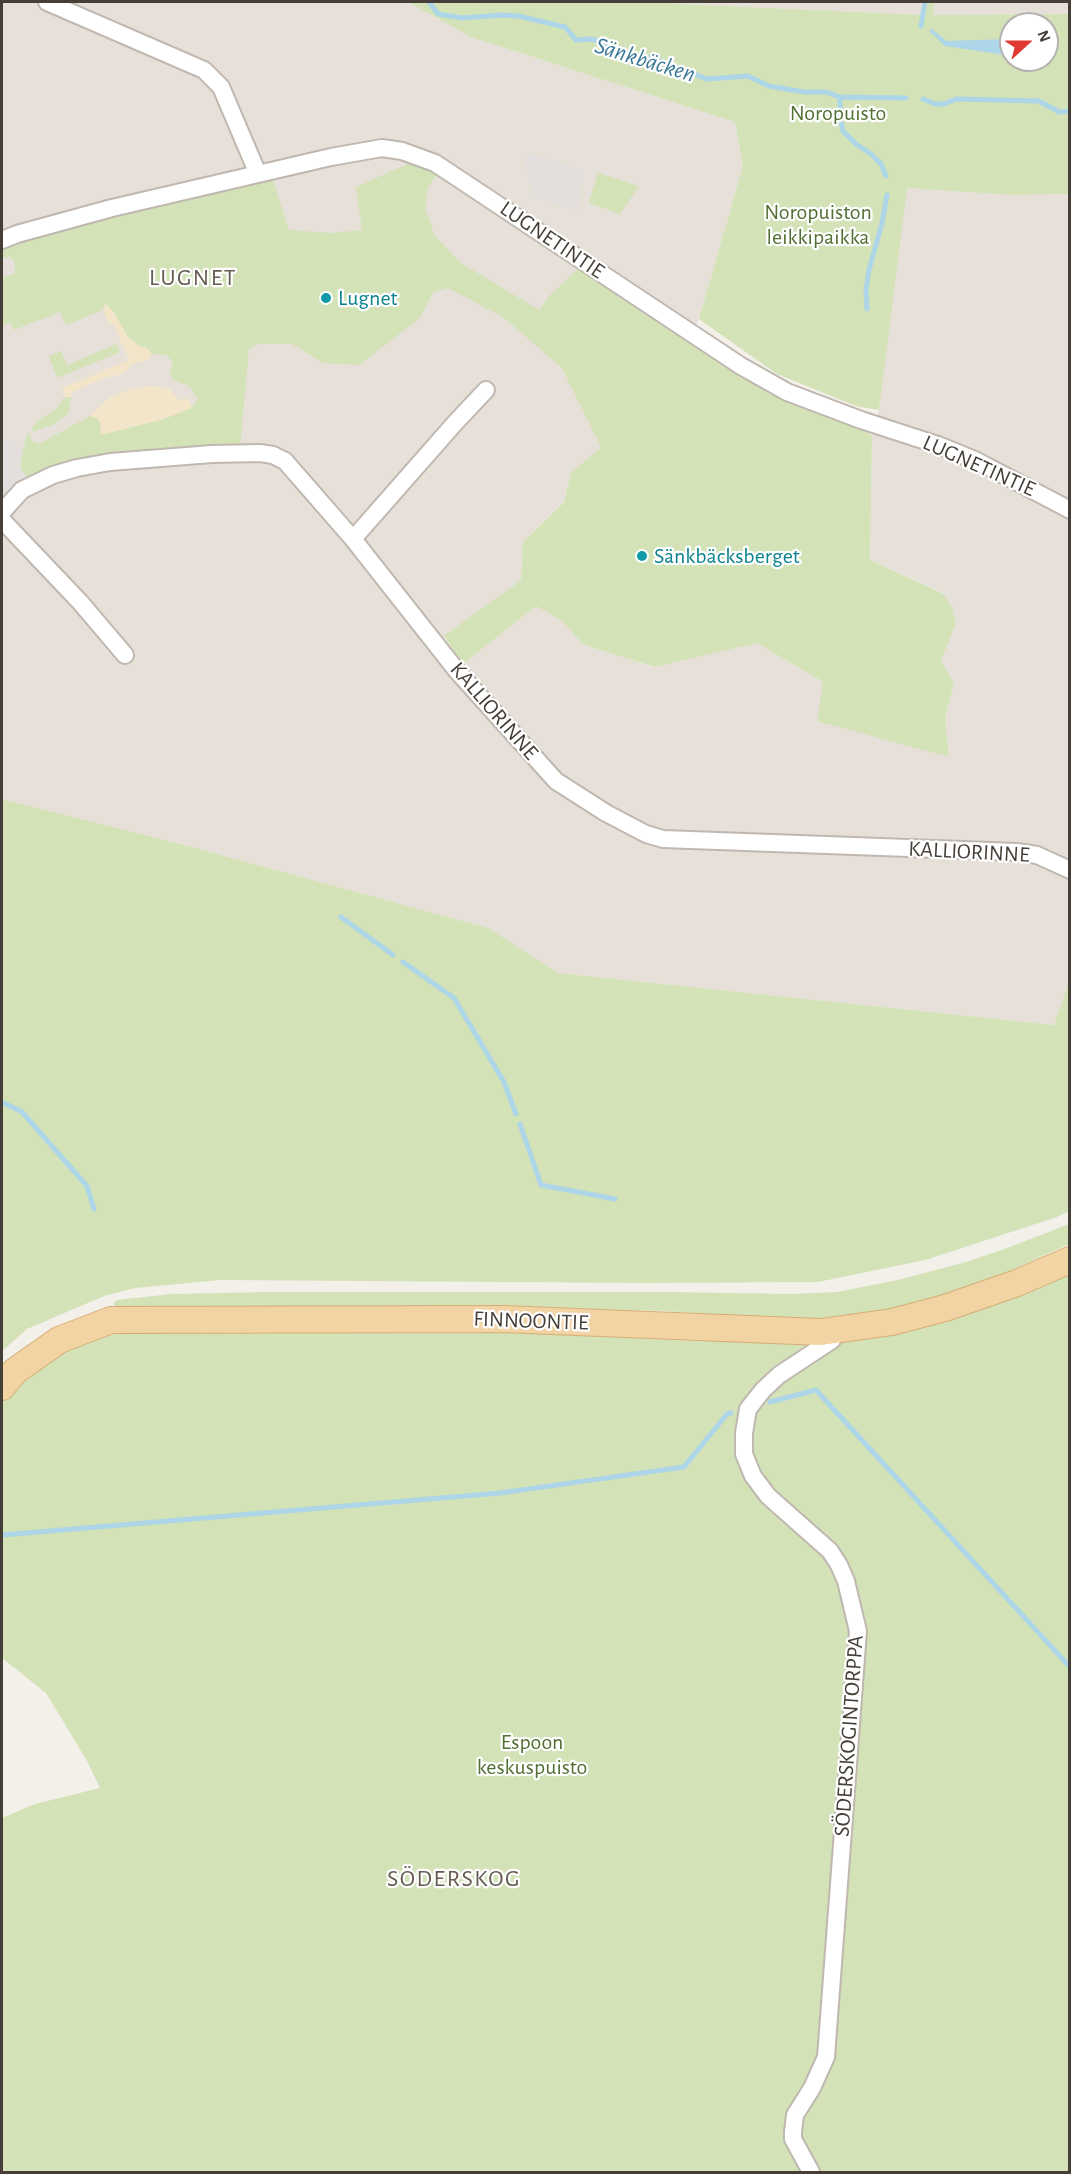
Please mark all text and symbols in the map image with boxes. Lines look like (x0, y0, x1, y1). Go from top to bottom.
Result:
north arrow (999, 12, 1059, 72)
text: N (1034, 28, 1053, 44)
water label: Sänkbäcken (591, 31, 699, 89)
park label: Noropuisto (790, 100, 886, 126)
street label: LUGNETINTIE (495, 195, 609, 285)
park label: Noropuiston leikkipaikka (764, 199, 872, 250)
district label: LUGNET (149, 264, 237, 292)
place label: Lugnet (338, 285, 398, 311)
marker: Lugnet (319, 291, 333, 305)
street label: LUGNETINTIE (919, 429, 1039, 503)
place label: Sänkbäcksberget (654, 543, 800, 569)
marker: Sänkbäcksberget (635, 549, 649, 563)
street label: KALLIORINNE (444, 657, 544, 765)
street label: KALLIORINNE (908, 836, 1030, 868)
street label: FINNOONTIE (473, 1306, 589, 1336)
street label: SÖDERSKOGINTORPPA (829, 1634, 869, 1838)
park label: Espoon keskuspuisto (477, 1729, 587, 1780)
district label: SÖDERSKOG (387, 1865, 521, 1893)

